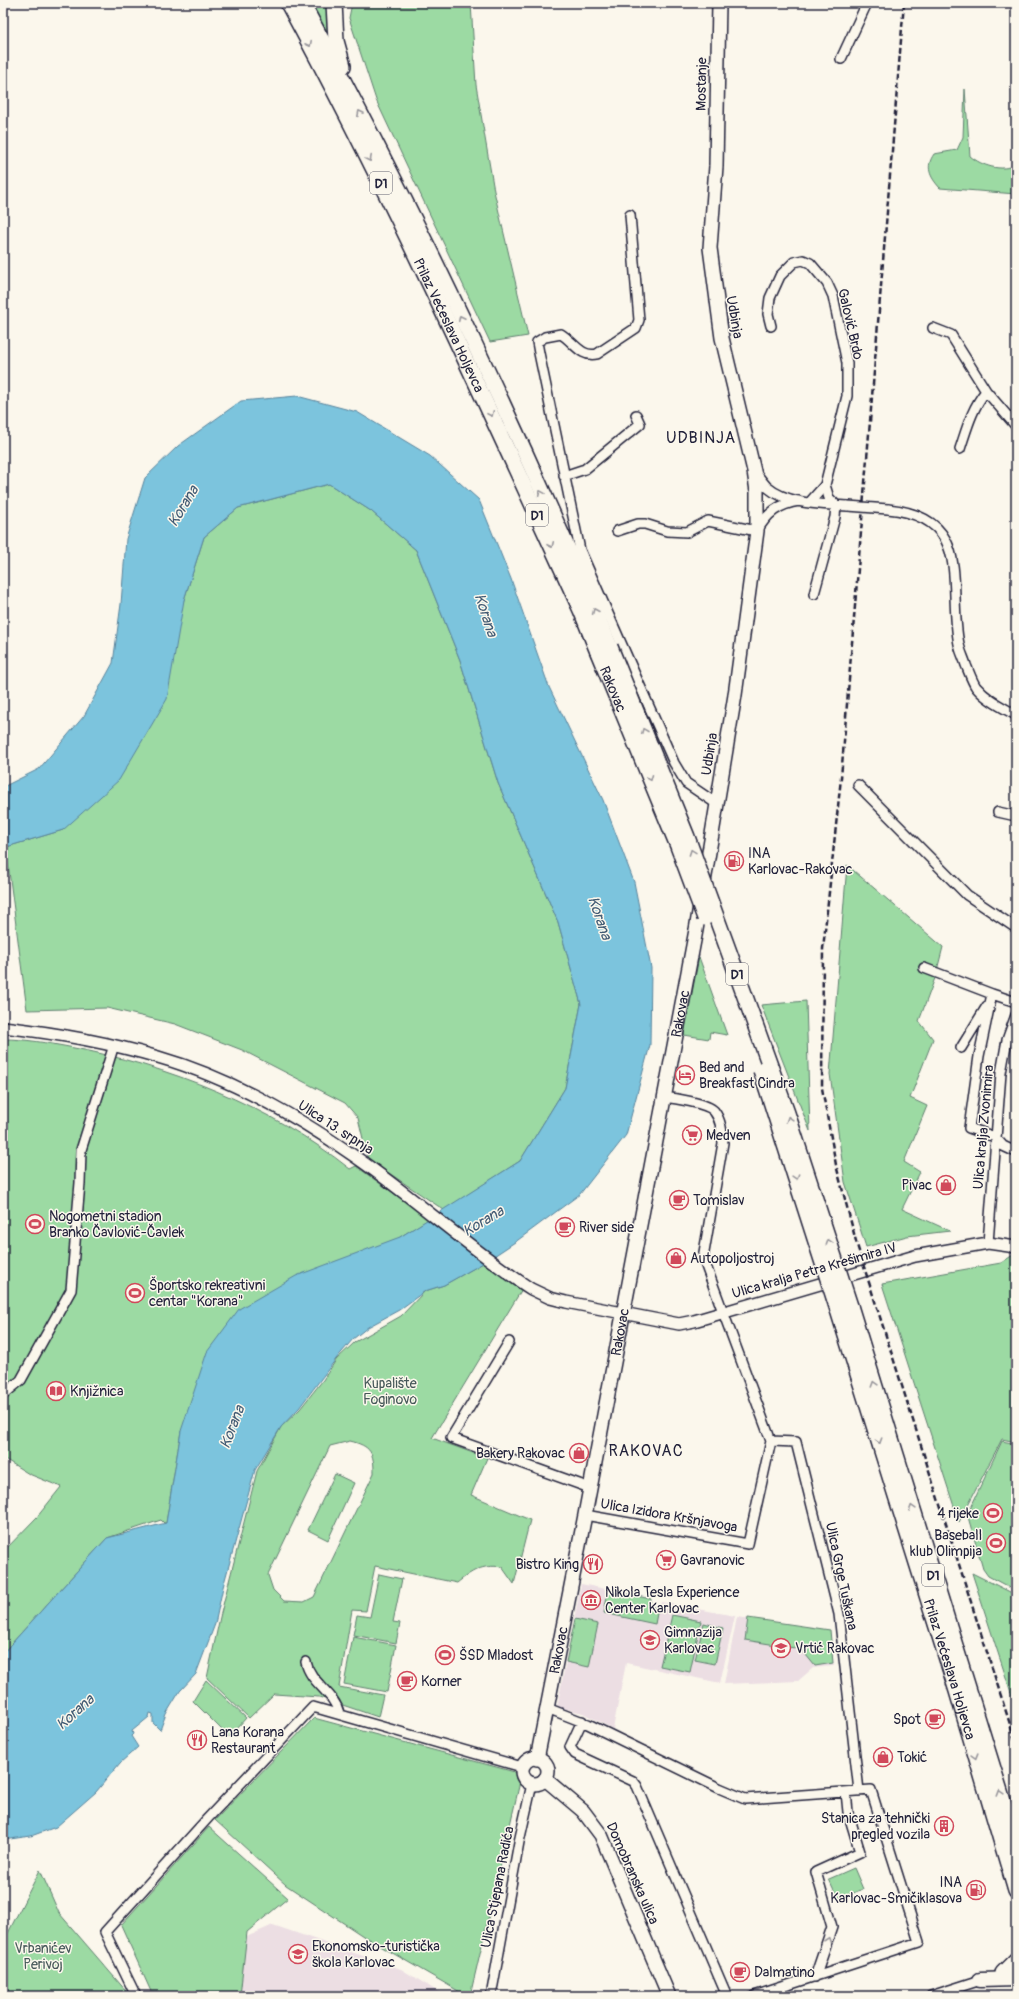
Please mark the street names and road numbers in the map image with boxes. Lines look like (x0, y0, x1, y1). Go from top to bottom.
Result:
street label: Mostanje (693, 57, 710, 111)
road number: D1 (370, 172, 392, 194)
street label: Prilaz Većeslava Holjevca (410, 255, 487, 395)
street label: Galović Brdo (834, 287, 867, 362)
street label: Udbinja (722, 294, 747, 340)
road number: D1 (526, 504, 548, 526)
street label: Rakovac (596, 664, 630, 715)
street label: Udbinja (698, 732, 721, 777)
road number: D1 (726, 963, 748, 985)
street label: Rakovac (668, 989, 693, 1039)
street label: Ulica kralja Zvonimira (970, 1064, 997, 1190)
street label: Ulica 13. srpnja (295, 1097, 377, 1158)
street label: Ulica kralja Petra Krešimira IV (730, 1239, 898, 1302)
street label: Rakovac (607, 1307, 633, 1357)
street label: Ulica Izidora Kršnjavoga (599, 1495, 739, 1536)
street label: Ulica Grge Tuškana (822, 1521, 861, 1632)
road number: D1 (922, 1564, 944, 1586)
street label: Prilaz Većeslava Holjevca (920, 1597, 979, 1742)
street label: Rakovac (546, 1625, 572, 1675)
street label: Domobranska ulica (602, 1820, 663, 1927)
street label: Ulica Stjepana Radića (477, 1825, 518, 1949)

